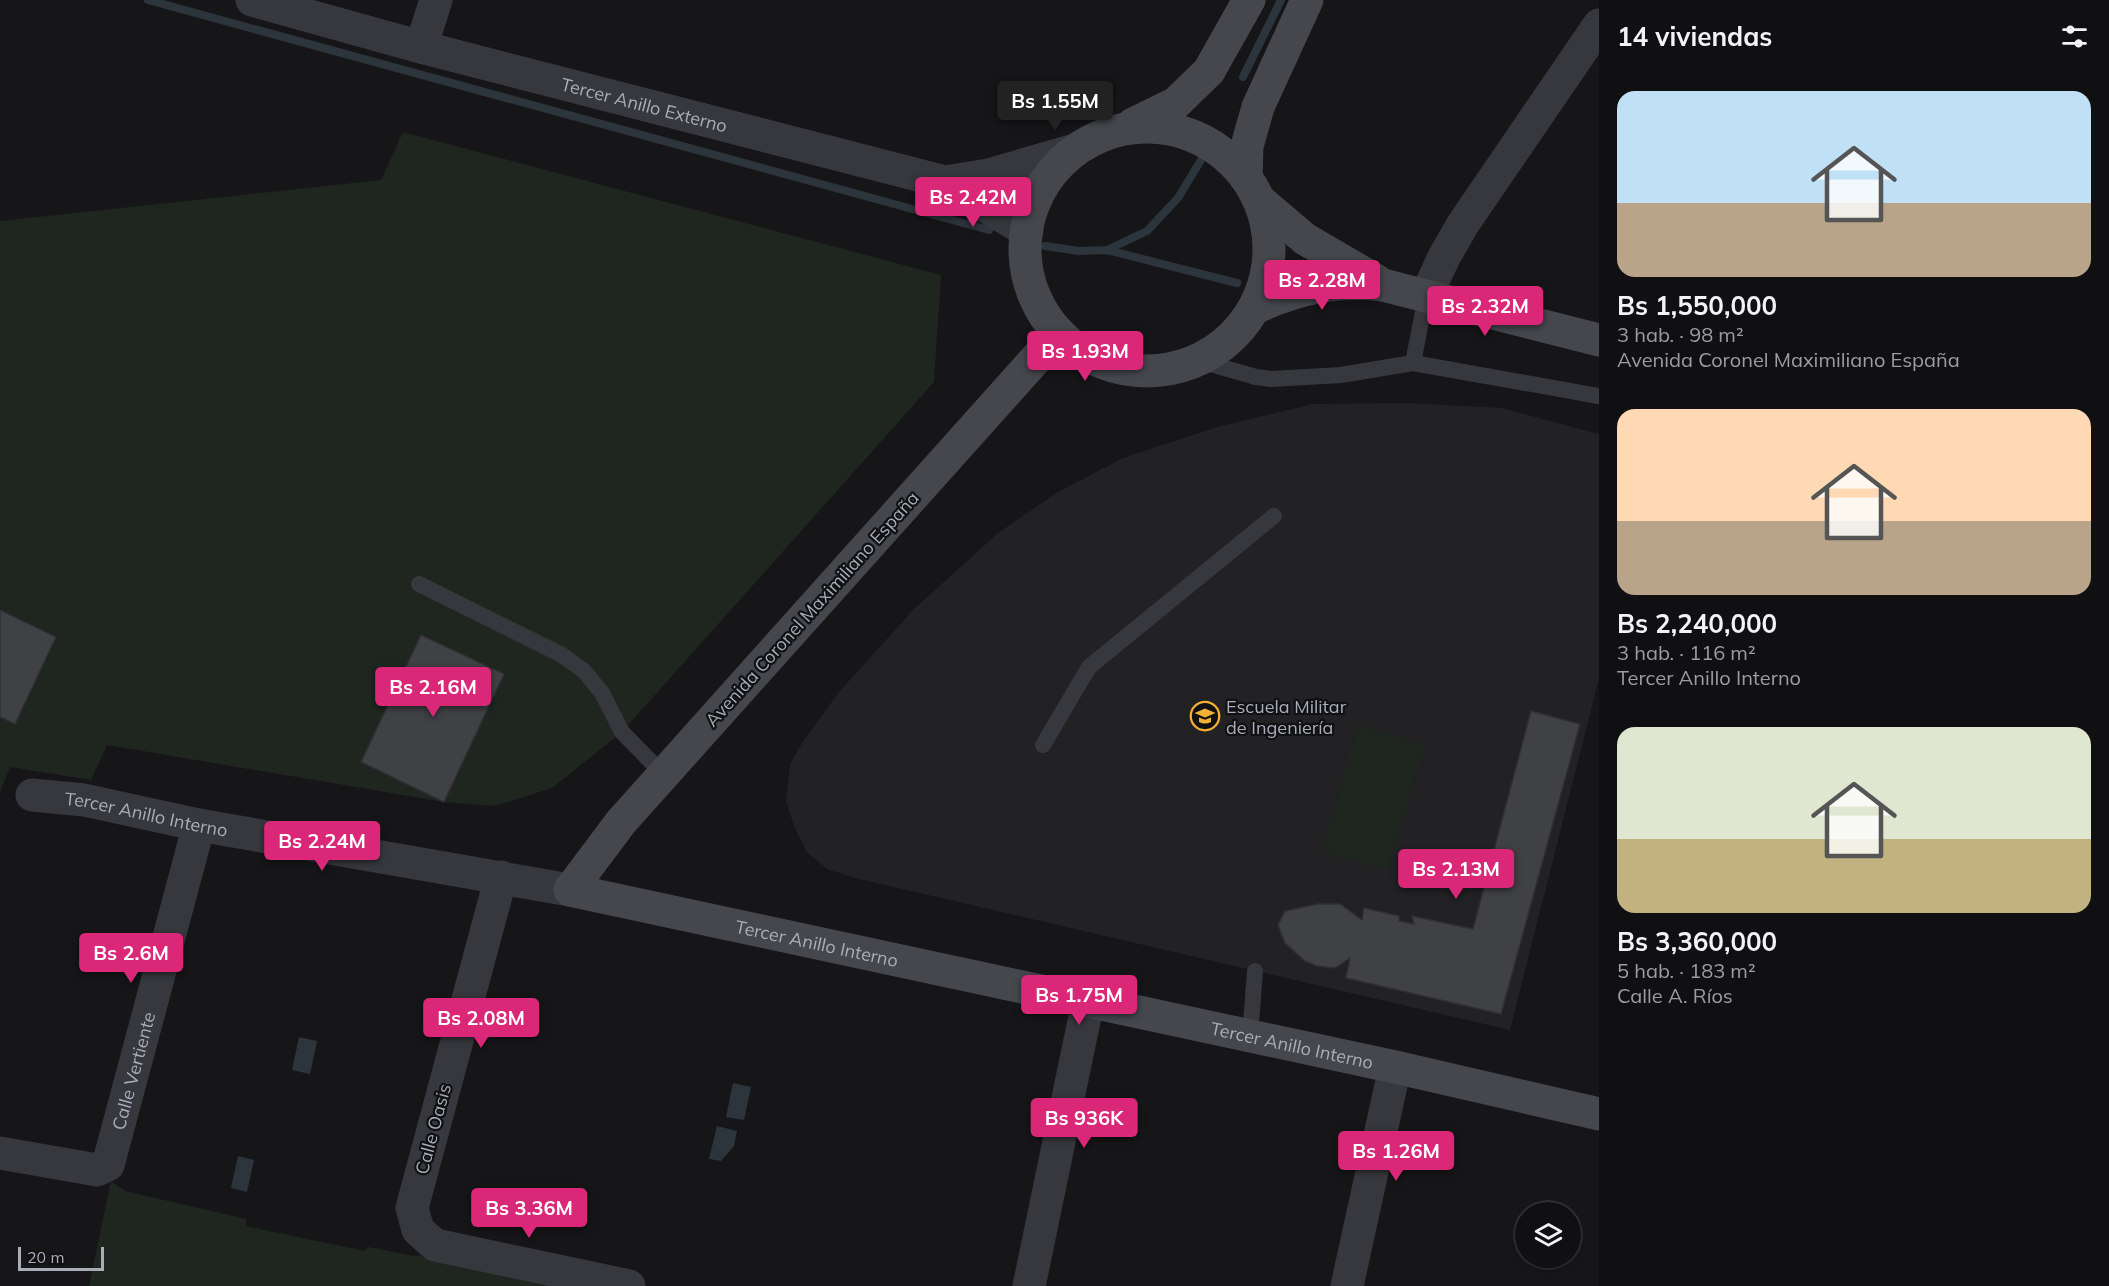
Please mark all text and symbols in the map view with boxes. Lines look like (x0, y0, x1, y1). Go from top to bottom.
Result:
text: 14 viviendas (1617, 20, 1772, 53)
icon: filters (2058, 20, 2091, 53)
street label: Tercer Anillo Externo (559, 72, 730, 137)
pin: Bs 1.55M (993, 81, 1117, 132)
text: Bs 1.55M (1011, 88, 1099, 113)
icon: home (1800, 130, 1908, 238)
pin: Bs 2.42M (911, 177, 1035, 228)
text: Bs 2.42M (929, 184, 1017, 209)
pin: Bs 2.28M (1260, 260, 1384, 311)
text: Bs 2.28M (1278, 267, 1366, 292)
pin: Bs 2.32M (1423, 286, 1547, 337)
text: Bs 1,550,000 (1617, 289, 1777, 322)
text: Bs 2.32M (1441, 293, 1529, 318)
text: 3 hab. · 98 m² (1617, 322, 1744, 347)
pin: Bs 1.93M (1023, 331, 1147, 382)
text: Bs 1.93M (1041, 338, 1129, 363)
text: Avenida Coronel Maximiliano España (1617, 347, 1960, 372)
icon: home (1800, 448, 1908, 556)
street label: Avenida Coronel Maximiliano España (700, 487, 924, 731)
text: Bs 2,240,000 (1617, 607, 1777, 640)
text: 3 hab. · 116 m² (1617, 640, 1756, 665)
text: Tercer Anillo Interno (1617, 665, 1801, 690)
pin: Bs 2.16M (371, 667, 495, 718)
text: Bs 2.16M (389, 674, 477, 699)
place label: Escuela Militar de Ingeniería (1226, 695, 1347, 739)
school or university icon: Escuela Militar de Ingeniería (1189, 700, 1221, 732)
icon: home (1800, 766, 1908, 874)
street label: Tercer Anillo Interno (64, 787, 230, 841)
pin: Bs 2.24M (260, 821, 384, 872)
text: Bs 2.24M (278, 828, 366, 853)
pin: Bs 2.13M (1394, 849, 1518, 900)
text: Bs 2.13M (1412, 856, 1500, 881)
street label: Tercer Anillo Interno (733, 914, 900, 972)
text: Bs 3,360,000 (1617, 925, 1777, 958)
pin: Bs 2.6M (76, 933, 186, 984)
text: Bs 2.6M (93, 940, 169, 965)
text: 5 hab. · 183 m² (1617, 958, 1756, 983)
pin: Bs 1.75M (1017, 975, 1141, 1026)
text: Bs 1.75M (1035, 982, 1123, 1007)
text: Calle A. Ríos (1617, 983, 1733, 1008)
pin: Bs 2.08M (419, 998, 543, 1049)
text: Bs 2.08M (437, 1005, 525, 1030)
street label: Calle Vertiente (106, 1009, 160, 1132)
street label: Tercer Anillo Interno (1209, 1016, 1376, 1074)
street label: Calle Oasis (410, 1081, 456, 1177)
pin: Bs 936K (1029, 1098, 1139, 1149)
text: Bs 936K (1045, 1105, 1123, 1130)
pin: Bs 1.26M (1334, 1131, 1458, 1182)
text: Bs 1.26M (1352, 1138, 1440, 1163)
pin: Bs 3.36M (467, 1188, 591, 1239)
text: Bs 3.36M (485, 1195, 573, 1220)
map controls (1515, 1202, 1581, 1268)
button: layers (1515, 1202, 1581, 1268)
scale bar (18, 1244, 104, 1272)
text: 20 m (27, 1247, 64, 1267)

